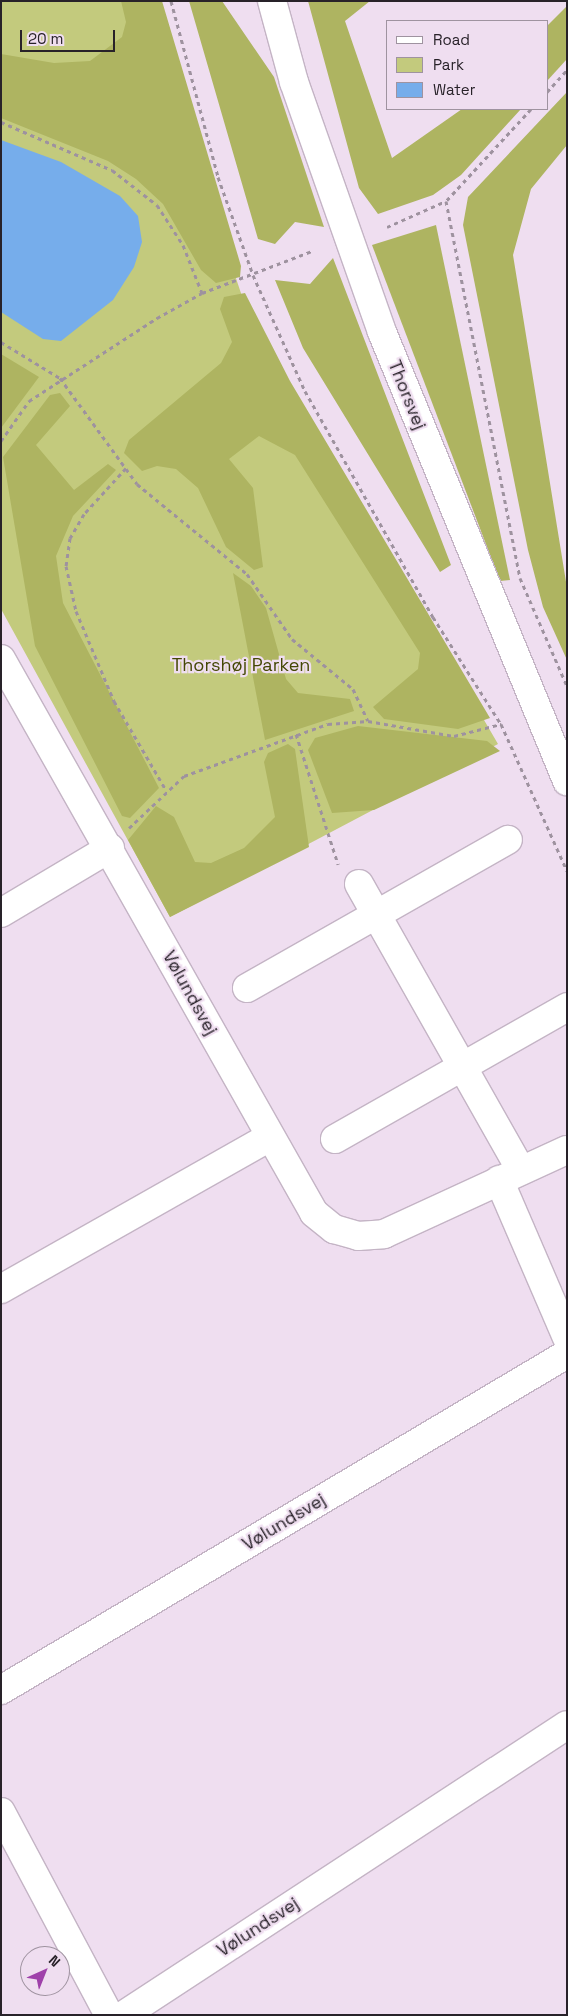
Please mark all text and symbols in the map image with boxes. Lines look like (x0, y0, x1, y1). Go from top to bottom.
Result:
scale bar (22, 20, 118, 52)
legend (386, 20, 548, 110)
text: 20 m (28, 29, 63, 48)
text: Road (433, 30, 470, 49)
text: Park (433, 55, 464, 74)
text: Water (433, 80, 475, 99)
street label: Thorsvej (383, 357, 431, 433)
park label: Thorshøj Parken (172, 654, 310, 676)
street label: Vølundsvej (158, 947, 222, 1039)
street label: Vølundsvej (238, 1489, 330, 1555)
street label: Vølundsvej (213, 1893, 303, 1961)
north arrow (20, 1946, 70, 1996)
text: N (45, 1951, 64, 1971)

